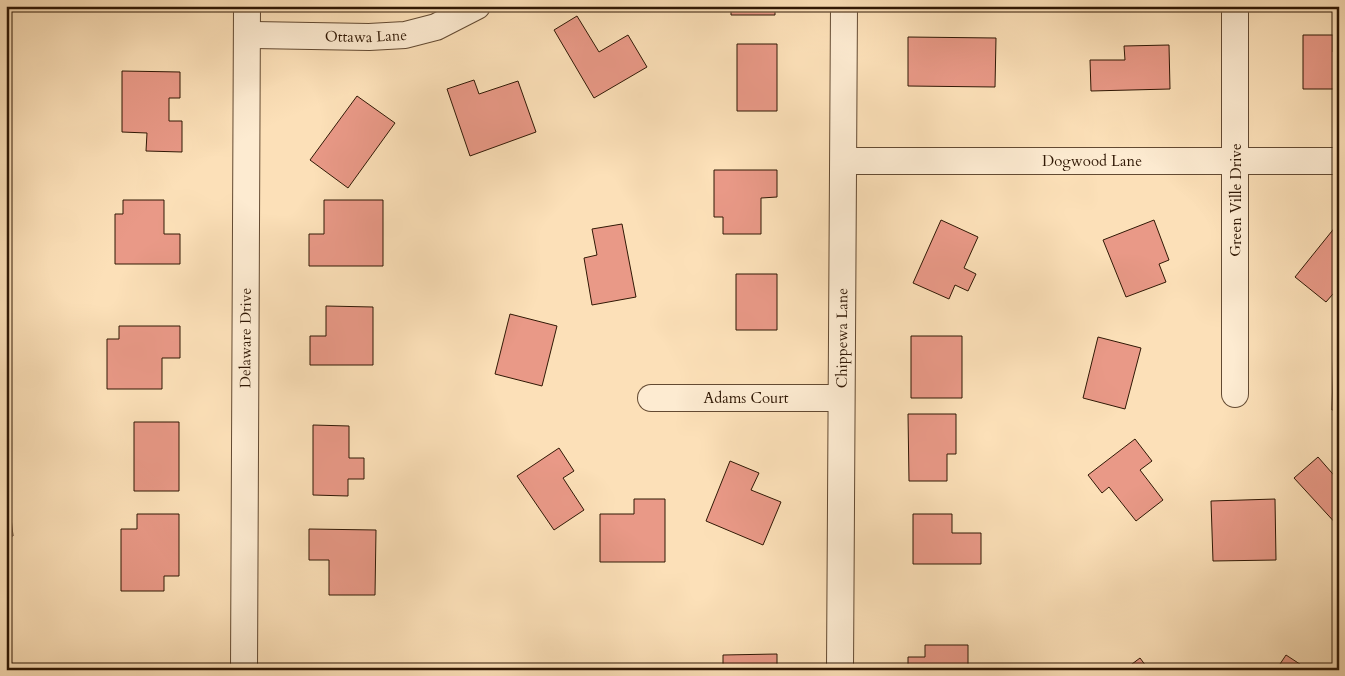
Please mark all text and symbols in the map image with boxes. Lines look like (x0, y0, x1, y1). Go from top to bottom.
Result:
street label: Ottawa Lane (325, 25, 408, 47)
street label: Green Ville Drive (1226, 143, 1246, 257)
street label: Dogwood Lane (1042, 151, 1142, 171)
street label: Delaware Drive (235, 288, 256, 388)
street label: Chippewa Lane (832, 288, 852, 388)
street label: Adams Court (704, 388, 789, 408)

